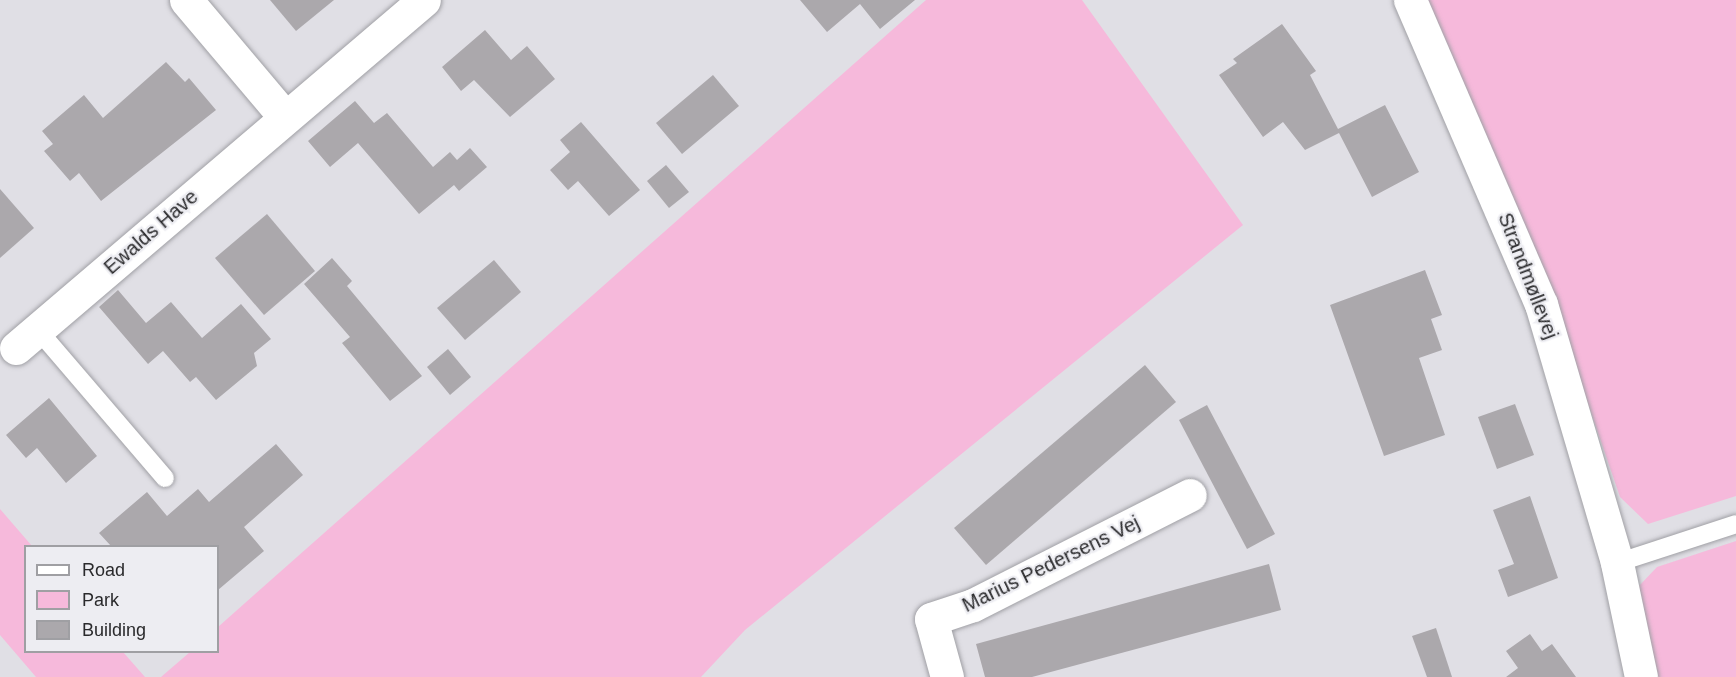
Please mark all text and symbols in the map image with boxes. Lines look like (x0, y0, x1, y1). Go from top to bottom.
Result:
street label: Ewalds Have (99, 185, 203, 279)
street label: Strandmøllevej (1493, 209, 1563, 343)
street label: Marius Pedersens Vej (958, 511, 1144, 617)
legend (24, 545, 219, 653)
text: Road (82, 560, 125, 580)
text: Park (82, 590, 119, 610)
text: Building (82, 620, 146, 640)

